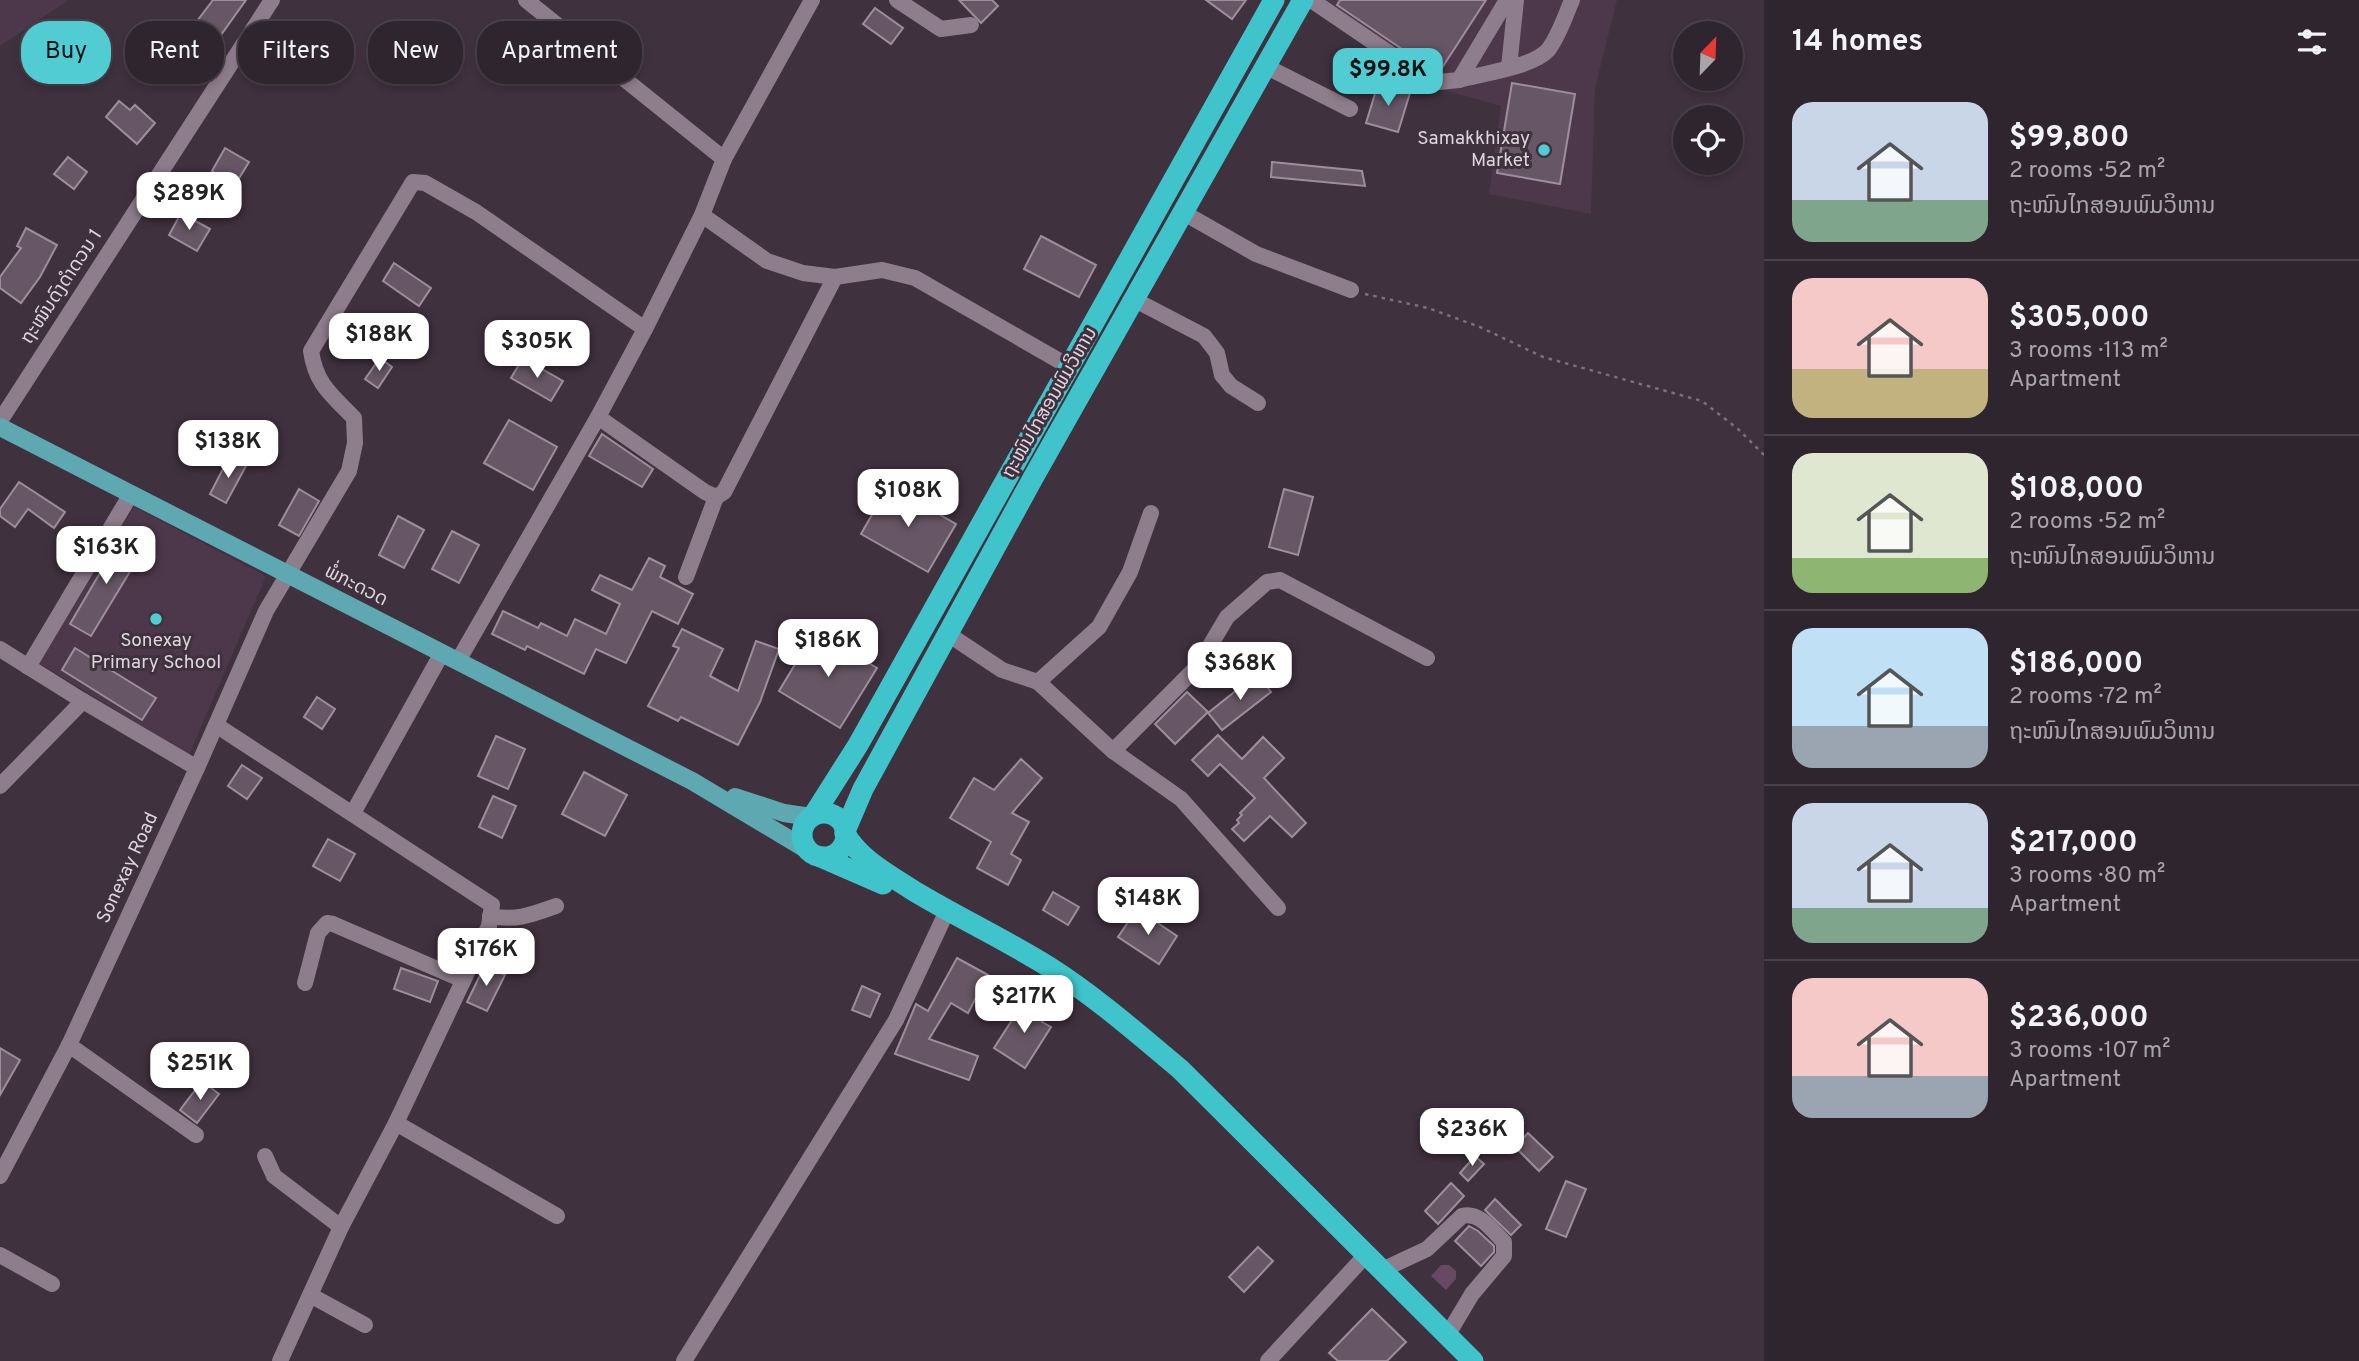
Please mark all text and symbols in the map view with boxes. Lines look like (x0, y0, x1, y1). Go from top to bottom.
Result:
chip: Buy (21, 21, 111, 84)
chip: Rent (125, 21, 224, 84)
chip: Filters (238, 21, 354, 84)
chip: New (368, 21, 463, 84)
chip: Apartment (477, 21, 642, 84)
north arrow (1673, 21, 1743, 91)
map controls (1673, 21, 1743, 175)
icon: filters (2293, 23, 2331, 61)
text: 14 homes (1792, 24, 1923, 61)
pin: $99.8K (1331, 48, 1445, 108)
text: $99.8K (1349, 56, 1427, 85)
button: locate (1673, 105, 1743, 175)
text: $99,800 (2009, 120, 2129, 157)
place label: Samakkhixay Market (1417, 127, 1530, 173)
icon: home (1848, 130, 1932, 214)
marker: Samakkhixay Market (1536, 142, 1552, 158)
text: 2 rooms · 52 m² (2009, 157, 2165, 186)
pin: $289K (140, 173, 238, 232)
text: $289K (153, 180, 225, 209)
text: ຖະໜົນໄກສອນພົມວິຫານ (2009, 193, 2215, 222)
street label: ຖະໜົນດົງດຳດວນ 1 (16, 225, 108, 349)
text: $305,000 (2009, 300, 2150, 337)
icon: home (1848, 306, 1932, 390)
pin: $188K (330, 314, 428, 373)
pin: $305K (488, 320, 586, 380)
text: $188K (345, 321, 413, 350)
street label: ຖະໜົນໄກສອນພົມວິຫານ (996, 323, 1103, 483)
text: $305K (501, 328, 573, 357)
text: 3 rooms · 113 m² (2009, 337, 2168, 366)
text: Apartment (2009, 366, 2121, 395)
pin: $138K (179, 420, 277, 480)
text: $138K (194, 428, 262, 457)
pin: $108K (859, 470, 957, 529)
text: $108,000 (2009, 471, 2144, 508)
text: $108K (874, 477, 942, 506)
icon: home (1848, 481, 1932, 565)
text: 2 rooms · 52 m² (2009, 508, 2165, 537)
pin: $163K (57, 526, 155, 586)
text: $163K (72, 534, 140, 563)
text: ຖະໜົນໄກສອນພົມວິຫານ (2009, 544, 2215, 573)
street label: ພໍ່ກະດວດ (320, 557, 393, 612)
marker: Sonexay Primary School (148, 611, 164, 627)
pin: $186K (779, 620, 877, 679)
text: $186K (794, 627, 862, 656)
place label: Sonexay Primary School (91, 629, 221, 675)
pin: $368K (1191, 642, 1289, 702)
text: $186,000 (2009, 646, 2143, 683)
text: $368K (1204, 650, 1276, 679)
icon: home (1848, 656, 1932, 740)
text: 2 rooms · 72 m² (2009, 683, 2162, 712)
text: ຖະໜົນໄກສອນພົມວິຫານ (2009, 719, 2215, 748)
street label: Sonexay Road (92, 809, 164, 927)
text: $217,000 (2009, 825, 2138, 862)
icon: home (1848, 831, 1932, 915)
text: 3 rooms · 80 m² (2009, 862, 2165, 891)
pin: $148K (1099, 878, 1197, 937)
text: $148K (1114, 885, 1182, 914)
text: Apartment (2009, 891, 2121, 920)
pin: $176K (437, 928, 535, 988)
text: $176K (454, 936, 518, 965)
pin: $217K (975, 976, 1073, 1035)
text: $217K (991, 983, 1057, 1012)
text: $236,000 (2009, 1000, 2149, 1037)
icon: home (1848, 1006, 1932, 1090)
text: 3 rooms · 107 m² (2009, 1037, 2171, 1066)
pin: $251K (151, 1042, 249, 1102)
text: $251K (166, 1050, 234, 1079)
text: Apartment (2009, 1066, 2121, 1095)
pin: $236K (1423, 1108, 1521, 1168)
text: $236K (1436, 1116, 1508, 1145)

